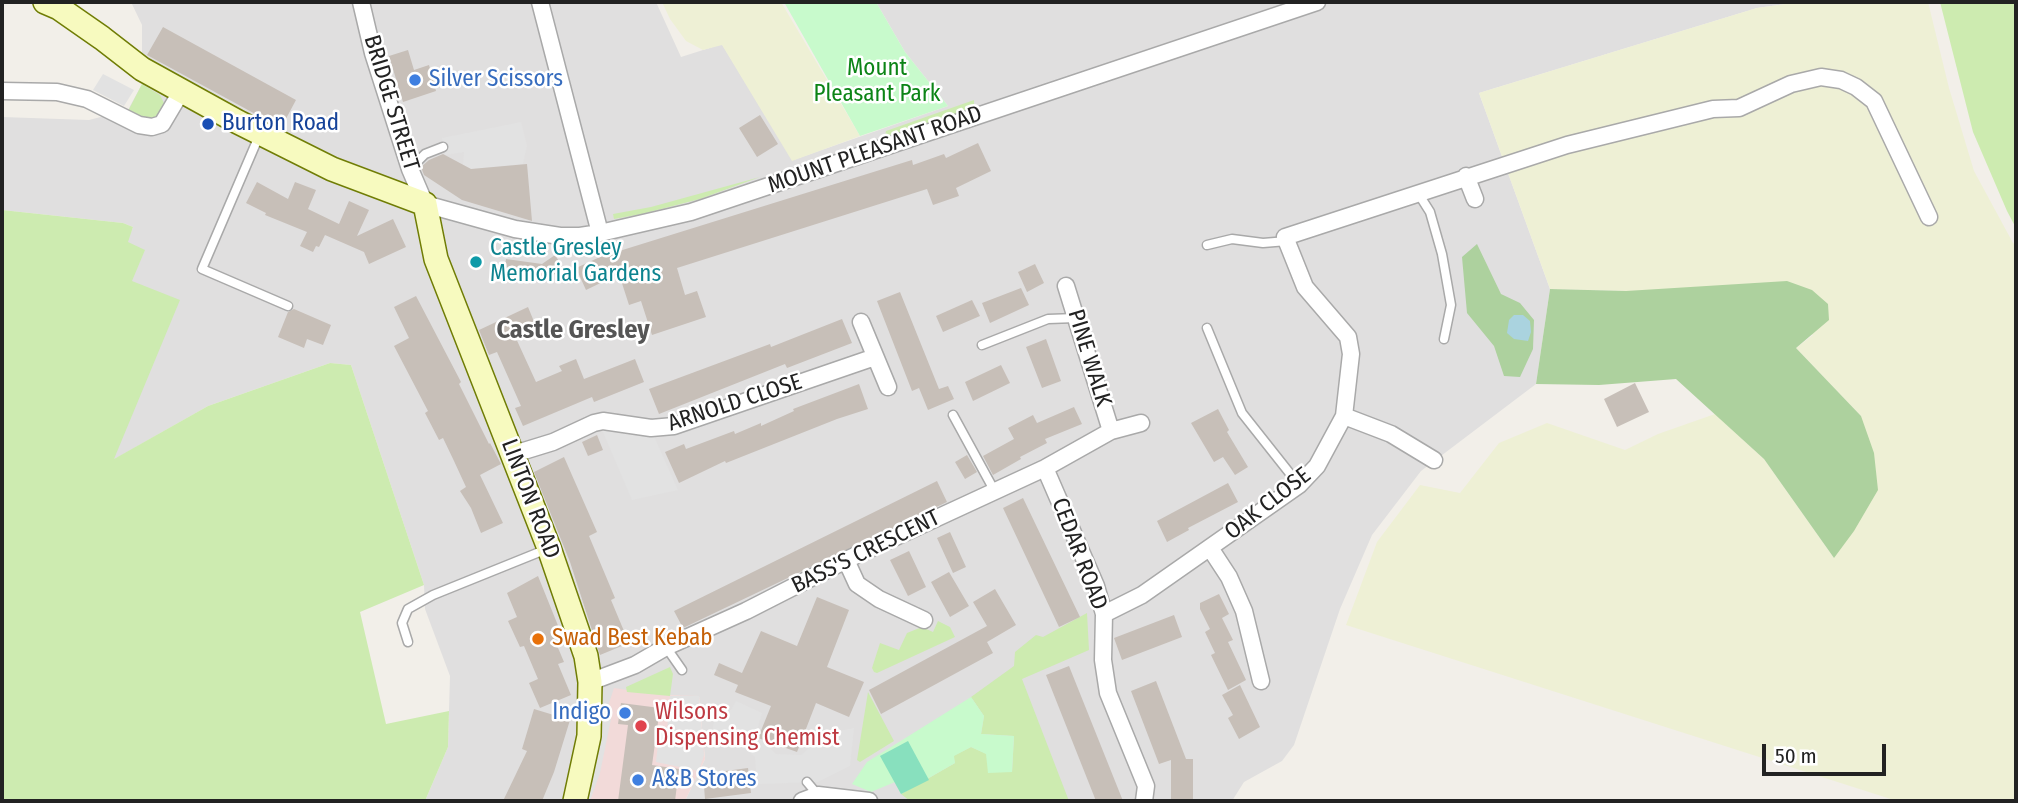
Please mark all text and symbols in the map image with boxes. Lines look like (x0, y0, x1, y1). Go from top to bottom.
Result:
street label: BRIDGE STREET (357, 32, 425, 174)
park label: Mount Pleasant Park (814, 55, 940, 109)
place label: Silver Scissors (429, 66, 563, 94)
marker: Silver Scissors (407, 72, 423, 88)
street label: MOUNT PLEASANT ROAD (764, 100, 986, 200)
place label: Burton Road (222, 110, 339, 138)
marker: Burton Road (200, 116, 216, 132)
place label: Castle Gresley Memorial Gardens (490, 235, 661, 289)
marker: Castle Gresley Memorial Gardens (468, 254, 484, 270)
street label: PINE WALK (1061, 306, 1117, 410)
district label: Castle Gresley (496, 315, 650, 347)
street label: ARNOLD CLOSE (664, 368, 806, 438)
street label: LINTON ROAD (495, 435, 565, 563)
street label: OAK CLOSE (1220, 462, 1316, 546)
street label: CEDAR ROAD (1045, 494, 1113, 614)
street label: BASS'S CRESCENT (787, 504, 945, 600)
place label: Swad Best Kebab (552, 625, 713, 653)
marker: Swad Best Kebab (530, 631, 546, 647)
place label: Indigo (552, 699, 611, 727)
place label: Wilsons Dispensing Chemist (655, 699, 839, 753)
marker: Indigo (617, 705, 633, 721)
marker: Wilsons Dispensing Chemist (633, 718, 649, 734)
scale bar (1766, 730, 1890, 774)
text: 50 m (1775, 743, 1817, 769)
place label: A&B Stores (652, 766, 757, 794)
marker: A&B Stores (630, 772, 646, 788)

